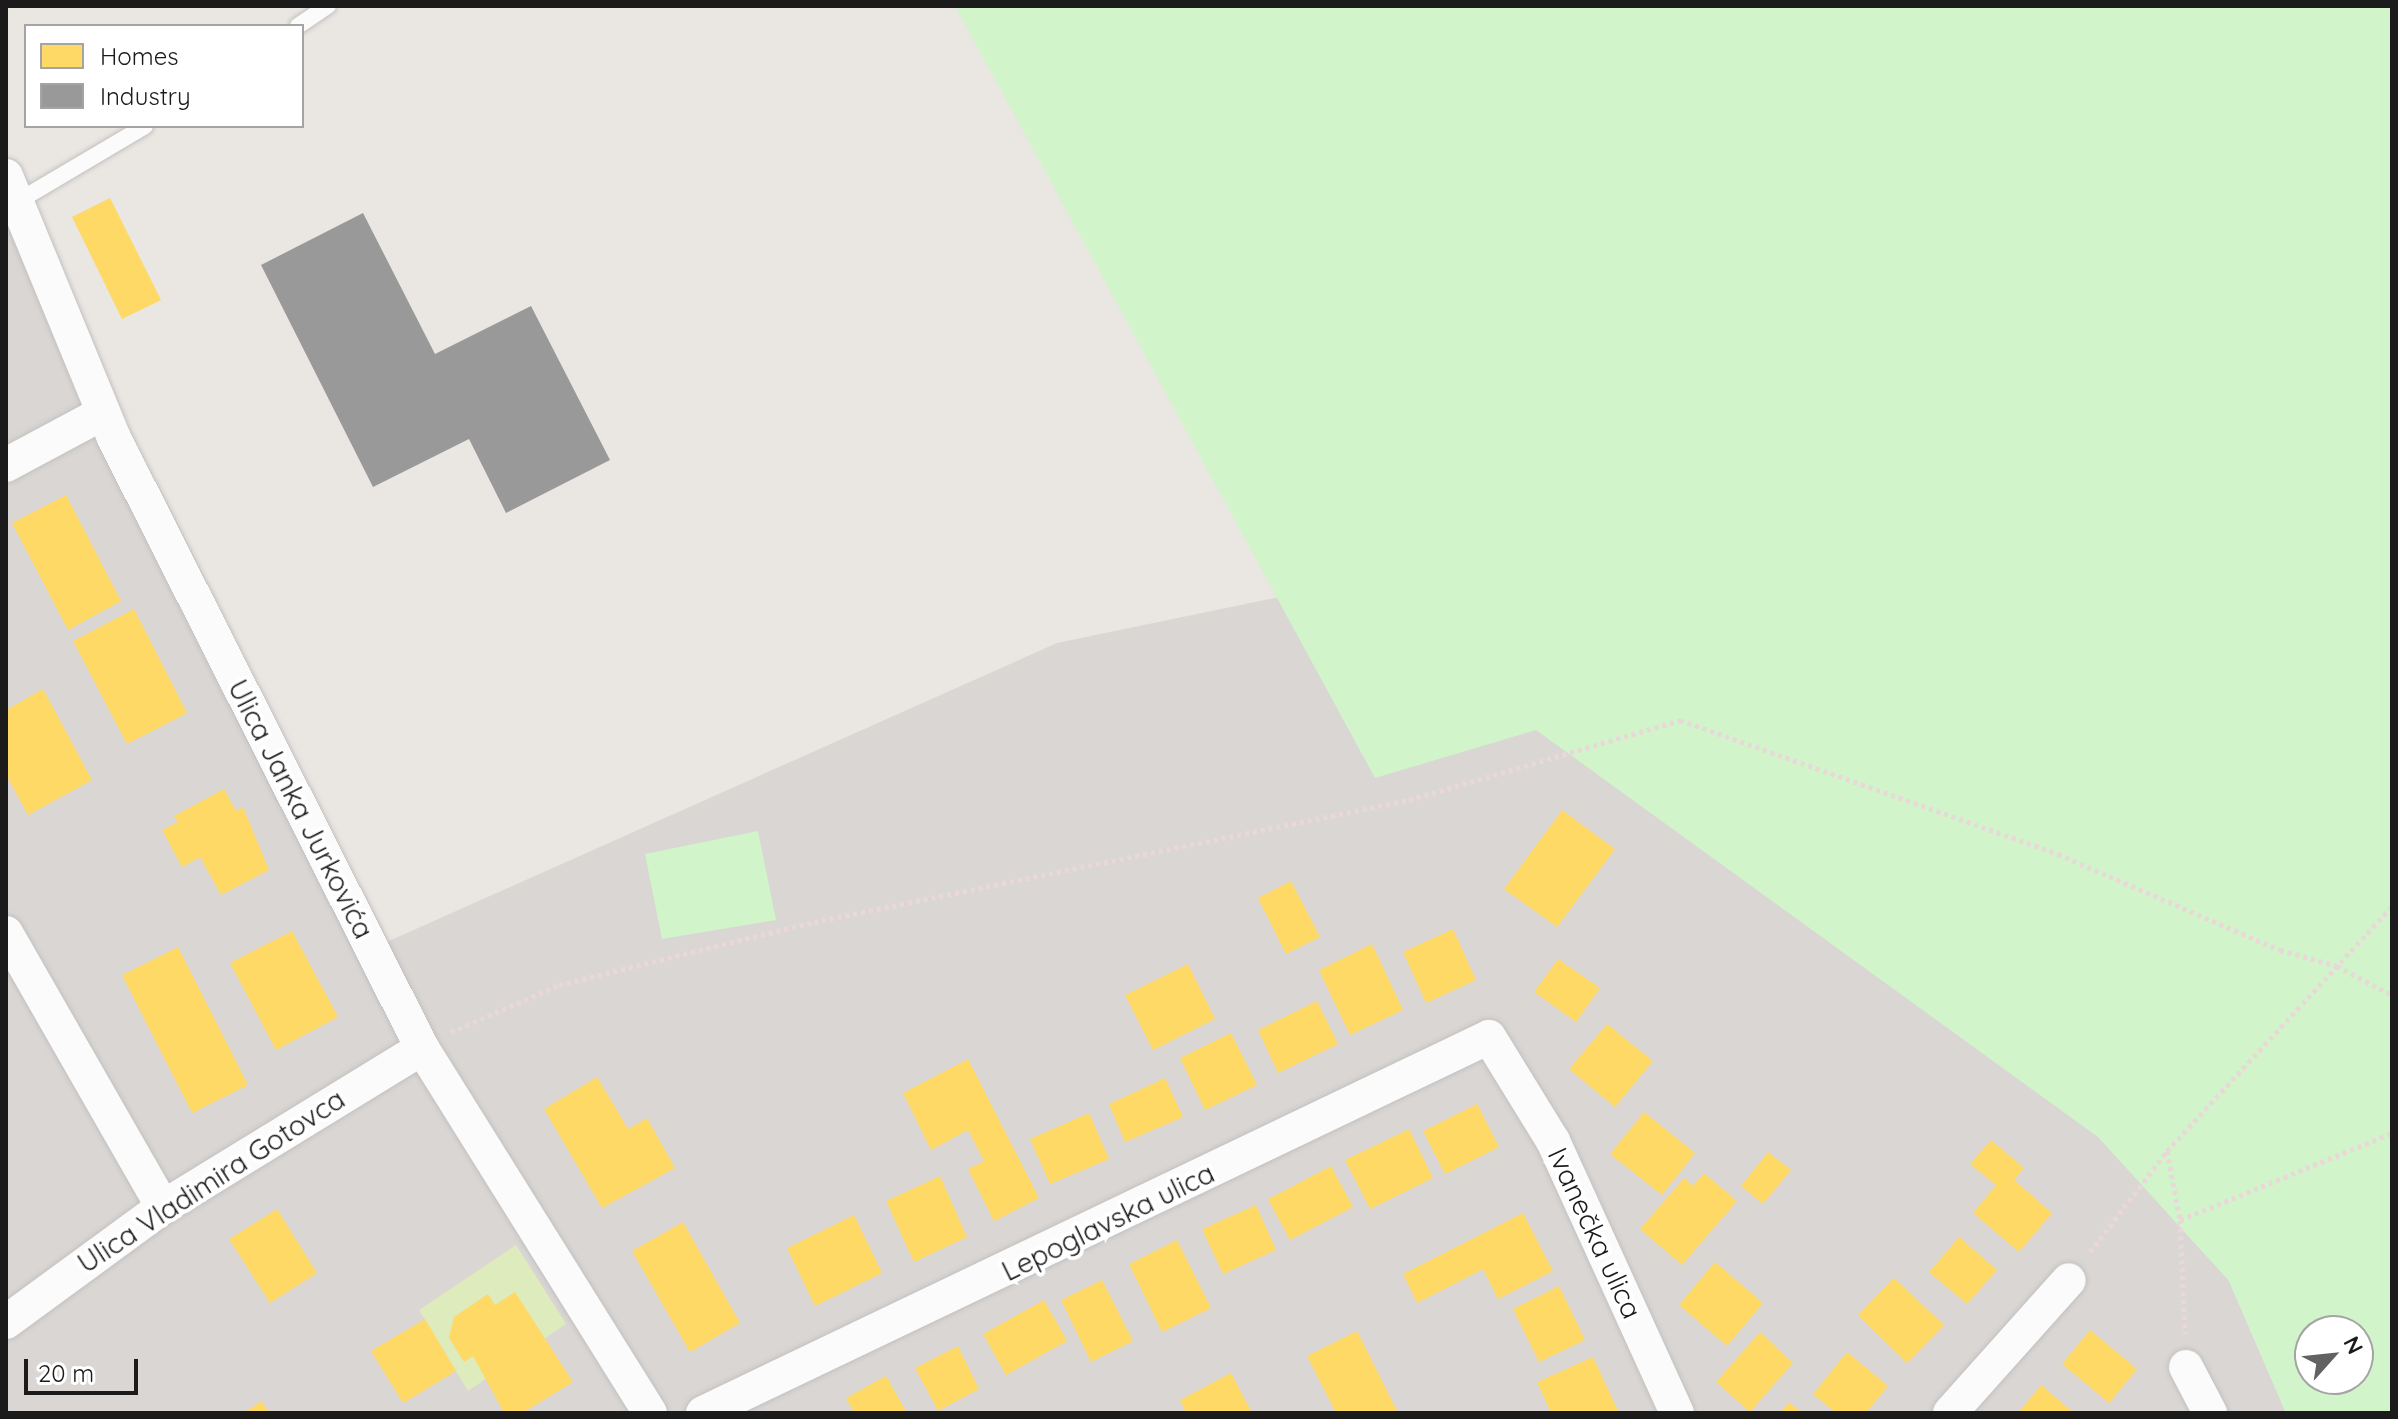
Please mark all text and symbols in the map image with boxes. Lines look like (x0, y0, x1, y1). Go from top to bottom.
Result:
legend (24, 24, 304, 128)
text: Homes (100, 41, 178, 71)
text: Industry (100, 81, 191, 111)
street label: Ulica Janka Jurkovića (221, 674, 381, 944)
street label: Ulica Vladimira Gotovca (71, 1082, 351, 1280)
street label: Ivanečka ulica (1541, 1142, 1649, 1324)
street label: Lepoglavska ulica (996, 1156, 1220, 1288)
north arrow (2294, 1315, 2374, 1395)
text: N (2337, 1331, 2370, 1359)
scale bar (28, 1343, 142, 1393)
text: 20 m (38, 1358, 94, 1388)

